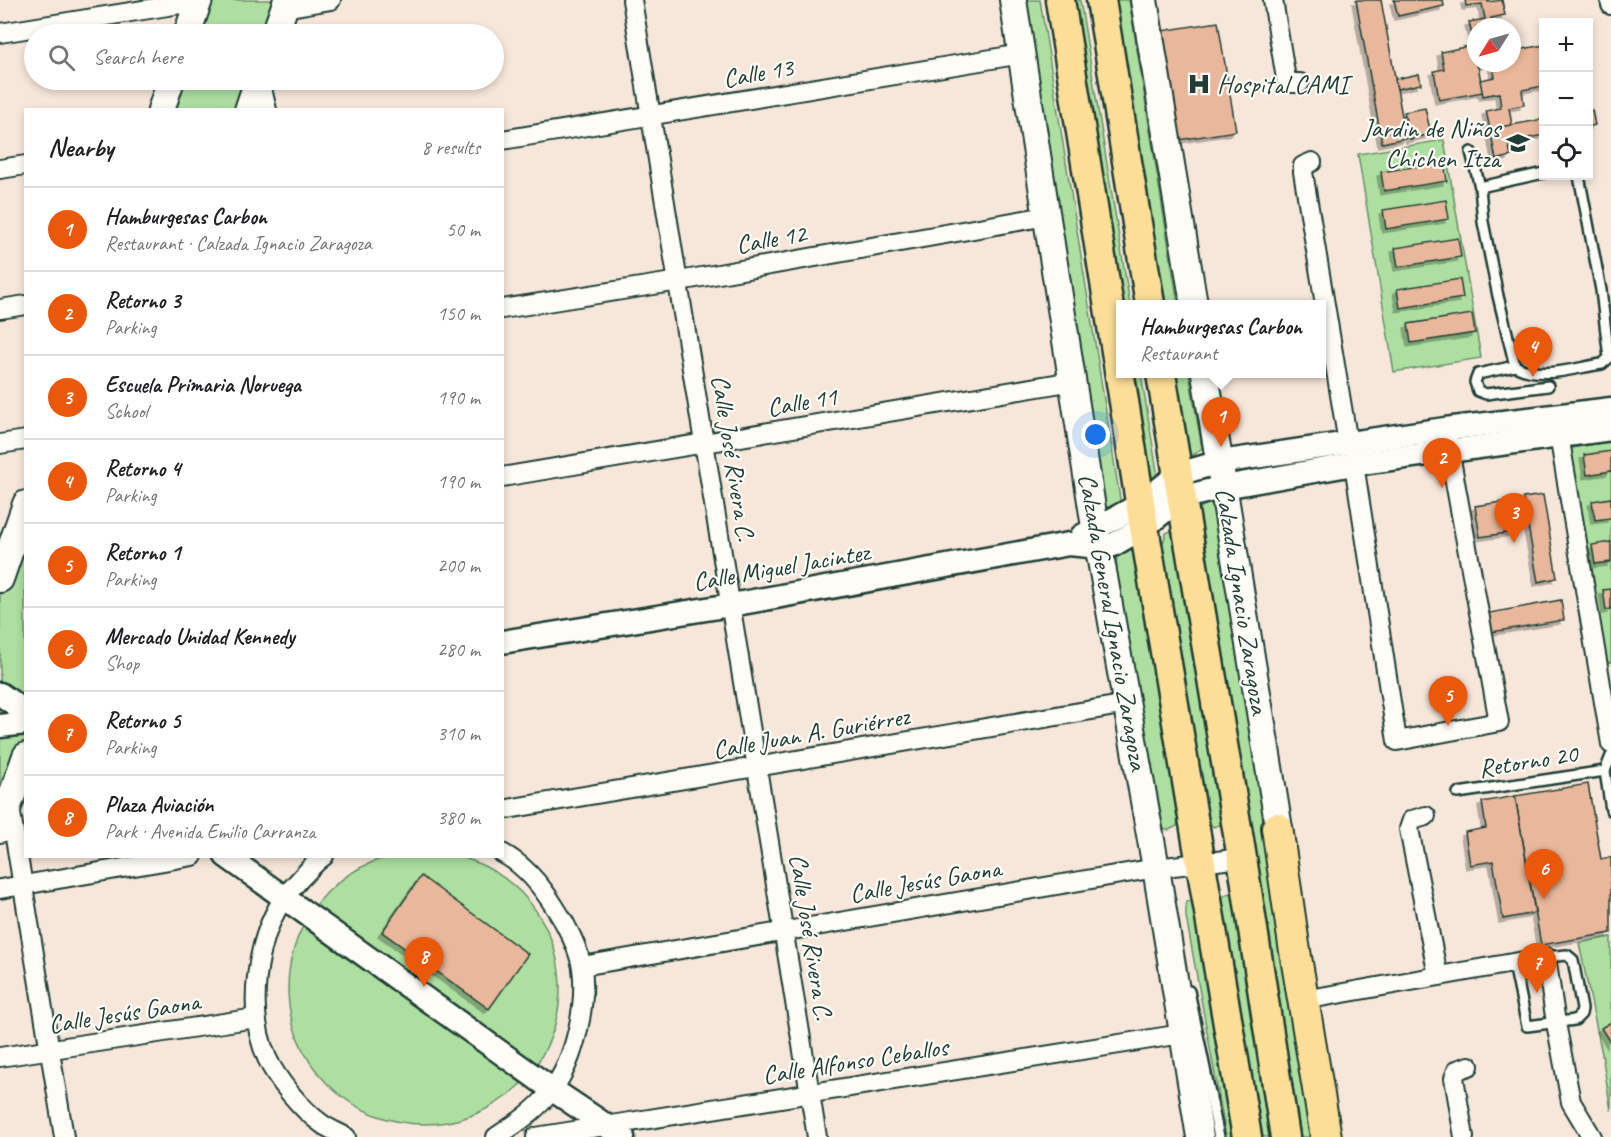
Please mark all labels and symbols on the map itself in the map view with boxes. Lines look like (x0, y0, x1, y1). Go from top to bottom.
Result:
north arrow (1467, 18, 1521, 72)
street label: Calle 13 (720, 50, 798, 95)
place label: Hospital CAMI (1217, 68, 1354, 101)
hospital icon: Hospital CAMI (1186, 71, 1212, 97)
place label: Jardin de Niños Chichen Itza (1361, 112, 1502, 175)
school or university icon: Jardin de Niños Chichen Itza (1505, 130, 1531, 156)
street label: Calle 12 (733, 216, 811, 261)
pin: 4 (1514, 328, 1552, 377)
street label: Calle José Rivera C. (704, 373, 763, 544)
street label: Calle 11 (764, 379, 841, 424)
pin: 1 (1202, 398, 1240, 447)
your location (1081, 420, 1110, 449)
pin: 2 (1422, 438, 1462, 488)
street label: Calzada General Ignacio Zaragoza (1071, 471, 1156, 774)
street label: Calzada Ignacio Zaragoza (1208, 486, 1276, 718)
pin: 3 (1494, 494, 1534, 543)
street label: Calle Miguel Jacintez (690, 535, 874, 599)
pin: 5 (1428, 676, 1468, 726)
street label: Calle Juan A. Guriérrez (710, 699, 914, 767)
street label: Retorno 20 (1476, 737, 1582, 785)
pin: 6 (1524, 850, 1564, 899)
street label: Calle Jesús Gaona (847, 851, 1005, 911)
street label: Calle José Rivera C. (782, 852, 841, 1023)
pin: 8 (404, 938, 444, 987)
pin: 7 (1518, 944, 1556, 993)
street label: Calle Jesús Gaona (46, 984, 204, 1041)
street label: Calle Alfonso Ceballos (760, 1030, 952, 1092)

